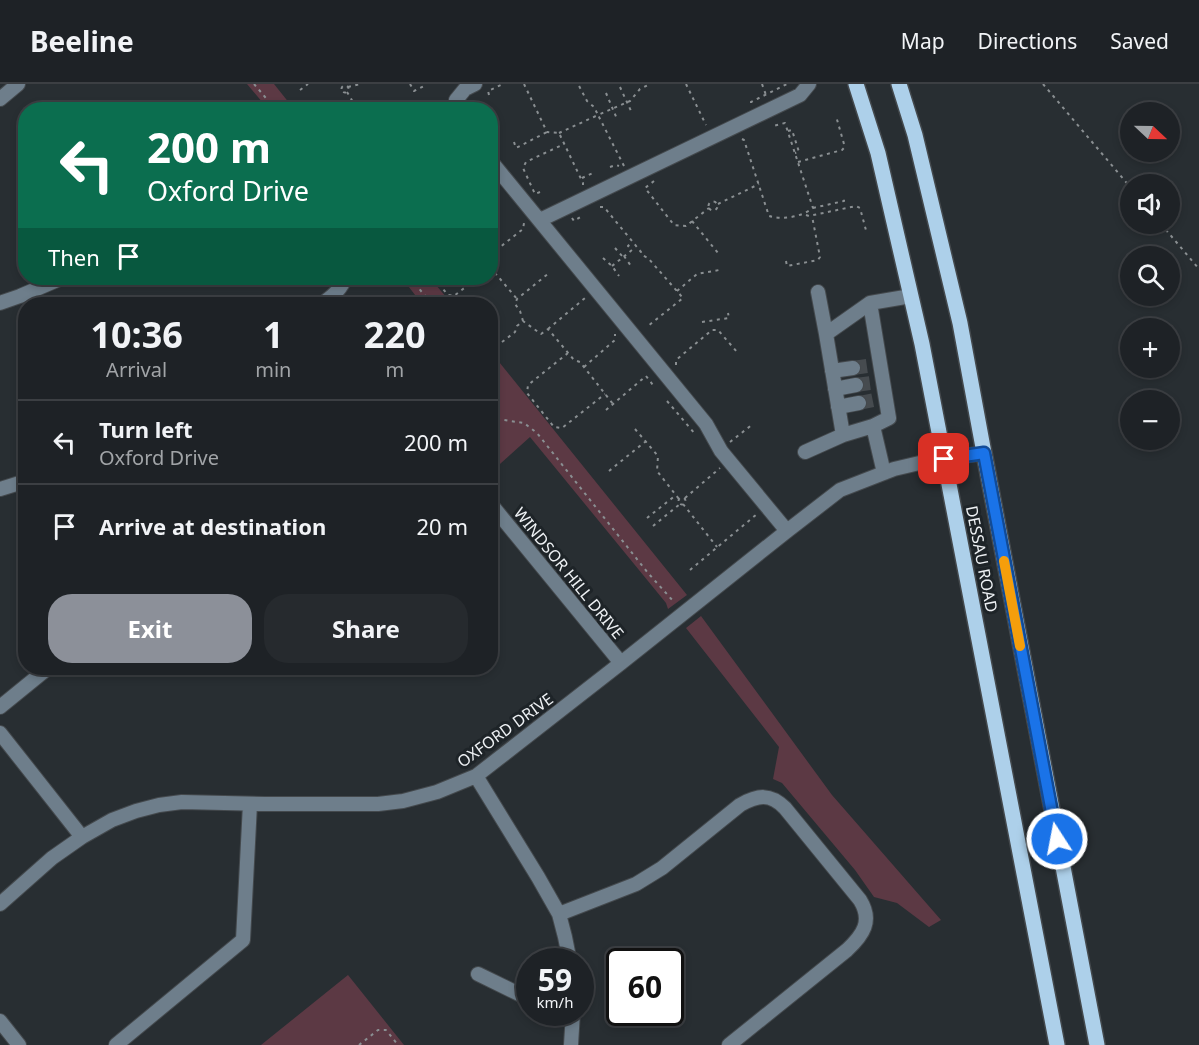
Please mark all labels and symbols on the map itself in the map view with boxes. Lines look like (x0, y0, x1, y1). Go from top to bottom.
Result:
north arrow (1120, 102, 1180, 162)
pin (918, 433, 969, 484)
street label: WINDSOR HILL DRIVE (509, 503, 629, 643)
street label: DESSAU ROAD (961, 504, 1003, 614)
street label: OXFORD DRIVE (453, 688, 557, 772)
position arrow (1025, 807, 1089, 871)
speed limit sign: 60 (606, 948, 684, 1026)

